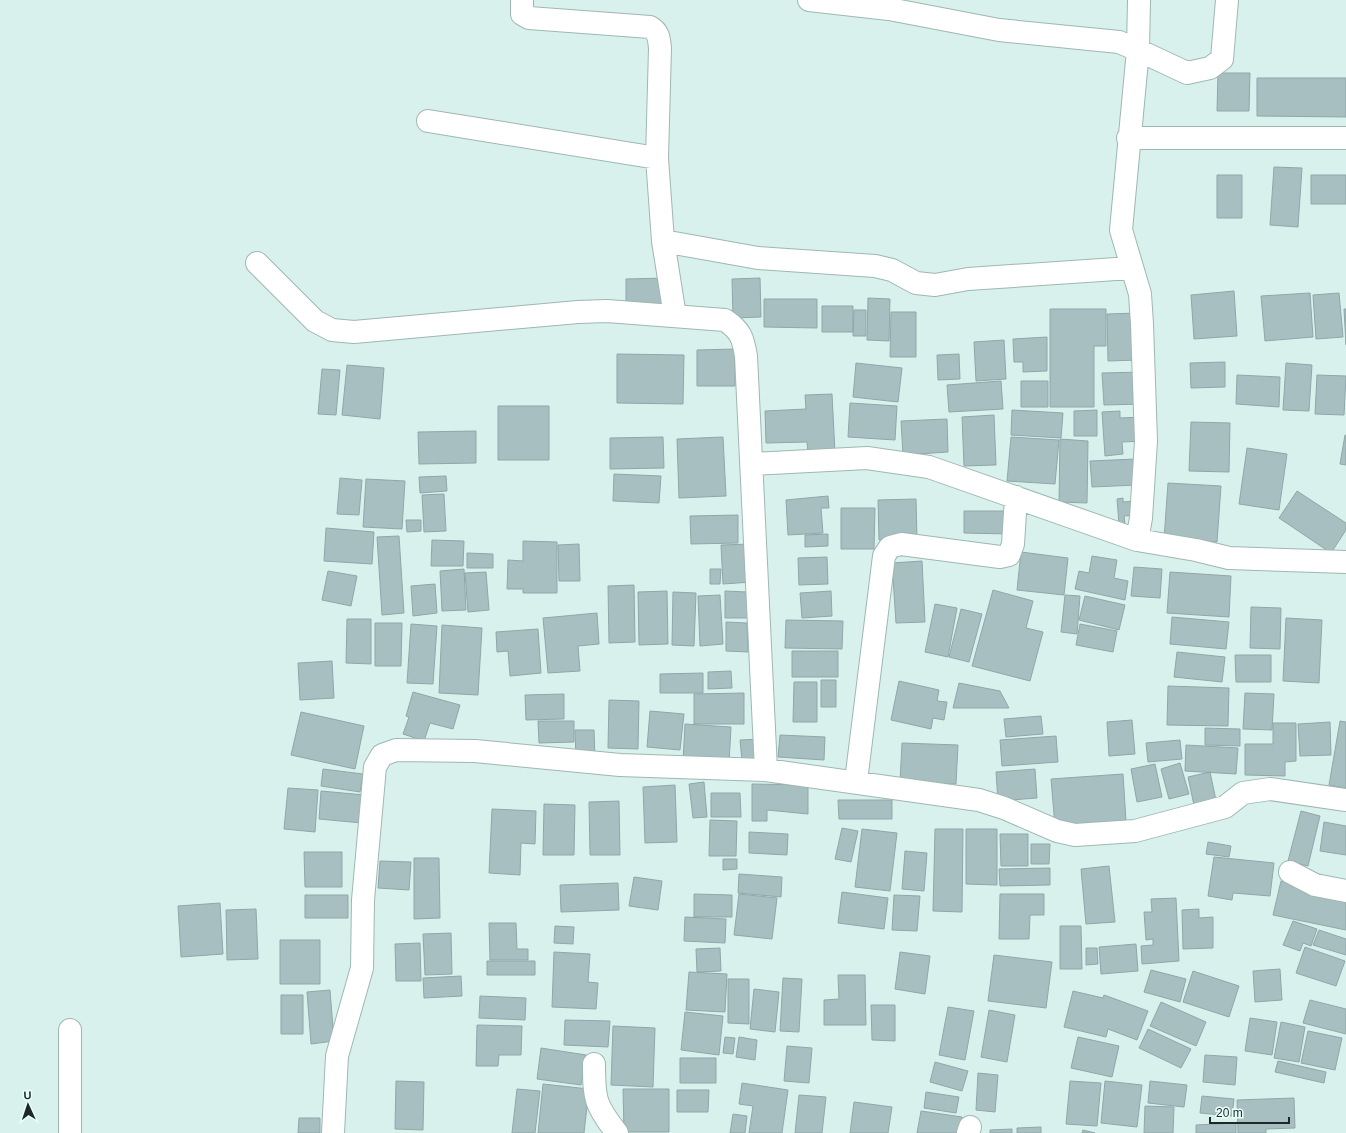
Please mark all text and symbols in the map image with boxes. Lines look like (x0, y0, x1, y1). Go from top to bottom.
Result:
north arrow (8, 1085, 48, 1125)
text: U (23, 1089, 32, 1101)
scale bar (1210, 1099, 1289, 1125)
text: 20 m (1216, 1106, 1243, 1120)

